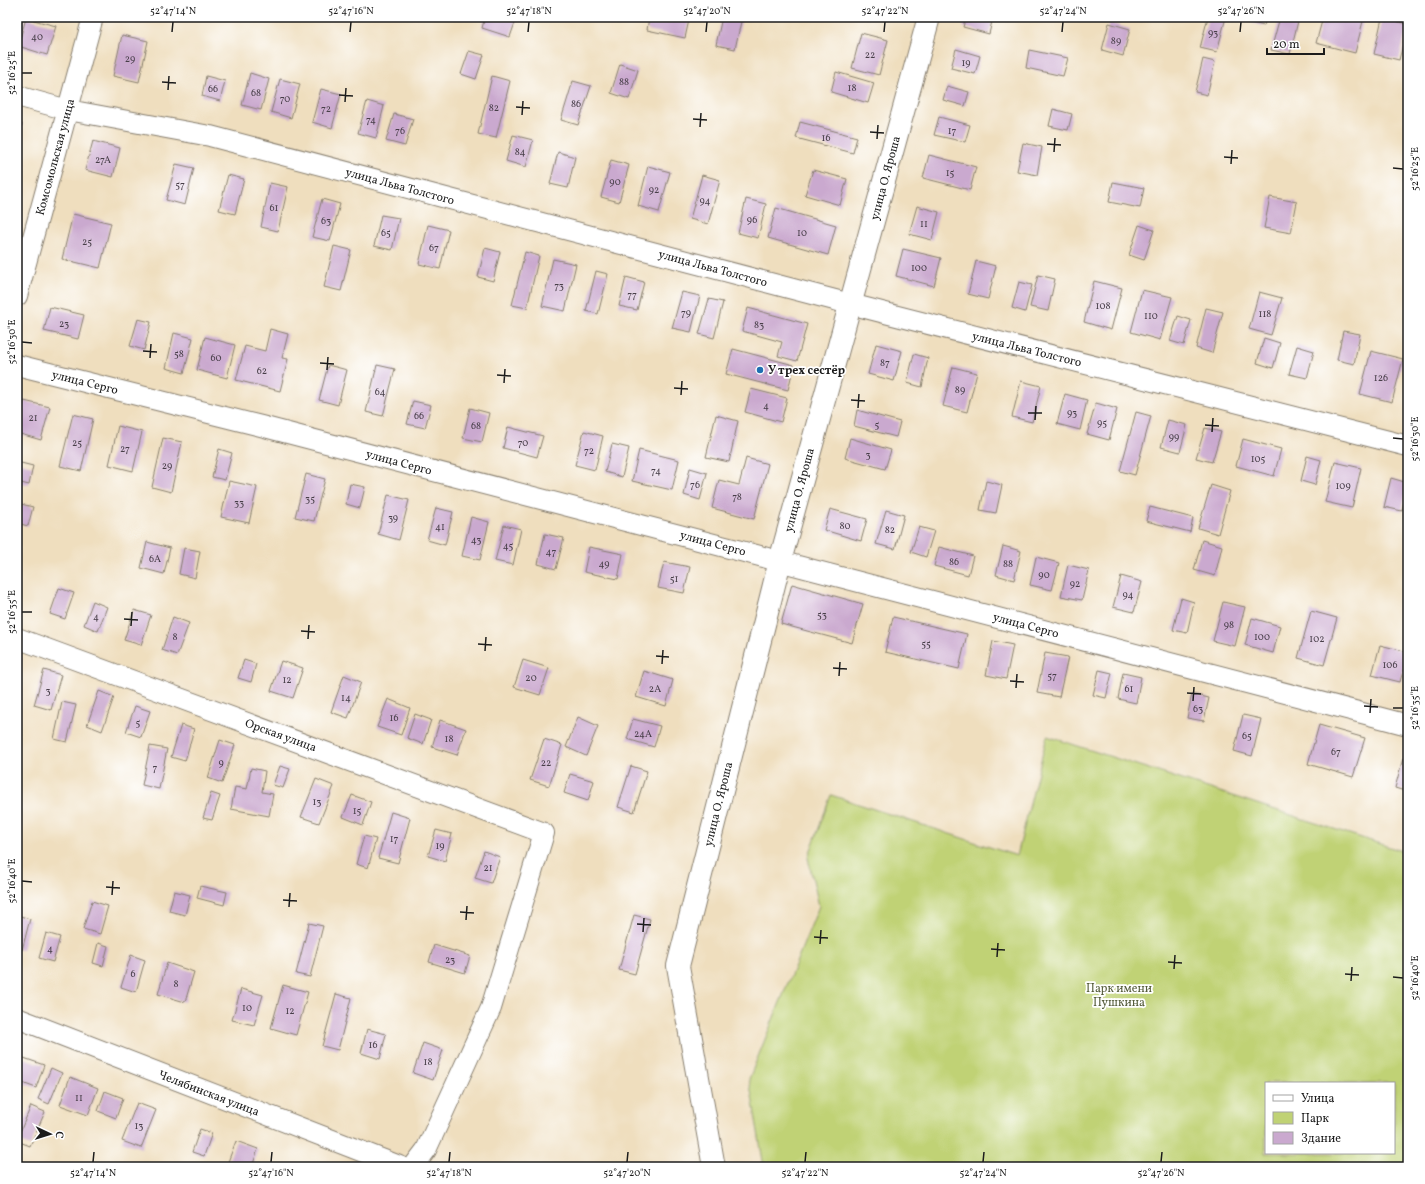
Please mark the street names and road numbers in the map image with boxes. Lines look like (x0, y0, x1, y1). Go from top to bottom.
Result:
street label: Комсомольская улица (33, 97, 79, 217)
street label: улица О. Яроша (867, 134, 905, 222)
street label: улица Льва Толстого (343, 165, 456, 209)
street label: улица Льва Толстого (656, 247, 769, 291)
street label: улица Льва Толстого (970, 329, 1083, 371)
street label: улица Серго (50, 367, 120, 399)
street label: улица Серго (364, 446, 434, 479)
street label: улица О. Яроша (781, 446, 819, 534)
street label: улица Серго (678, 527, 748, 560)
street label: улица Серго (991, 609, 1061, 642)
street label: Орская улица (243, 716, 319, 756)
street label: улица О. Яроша (701, 760, 737, 848)
street label: Челябинская улица (156, 1067, 262, 1121)

